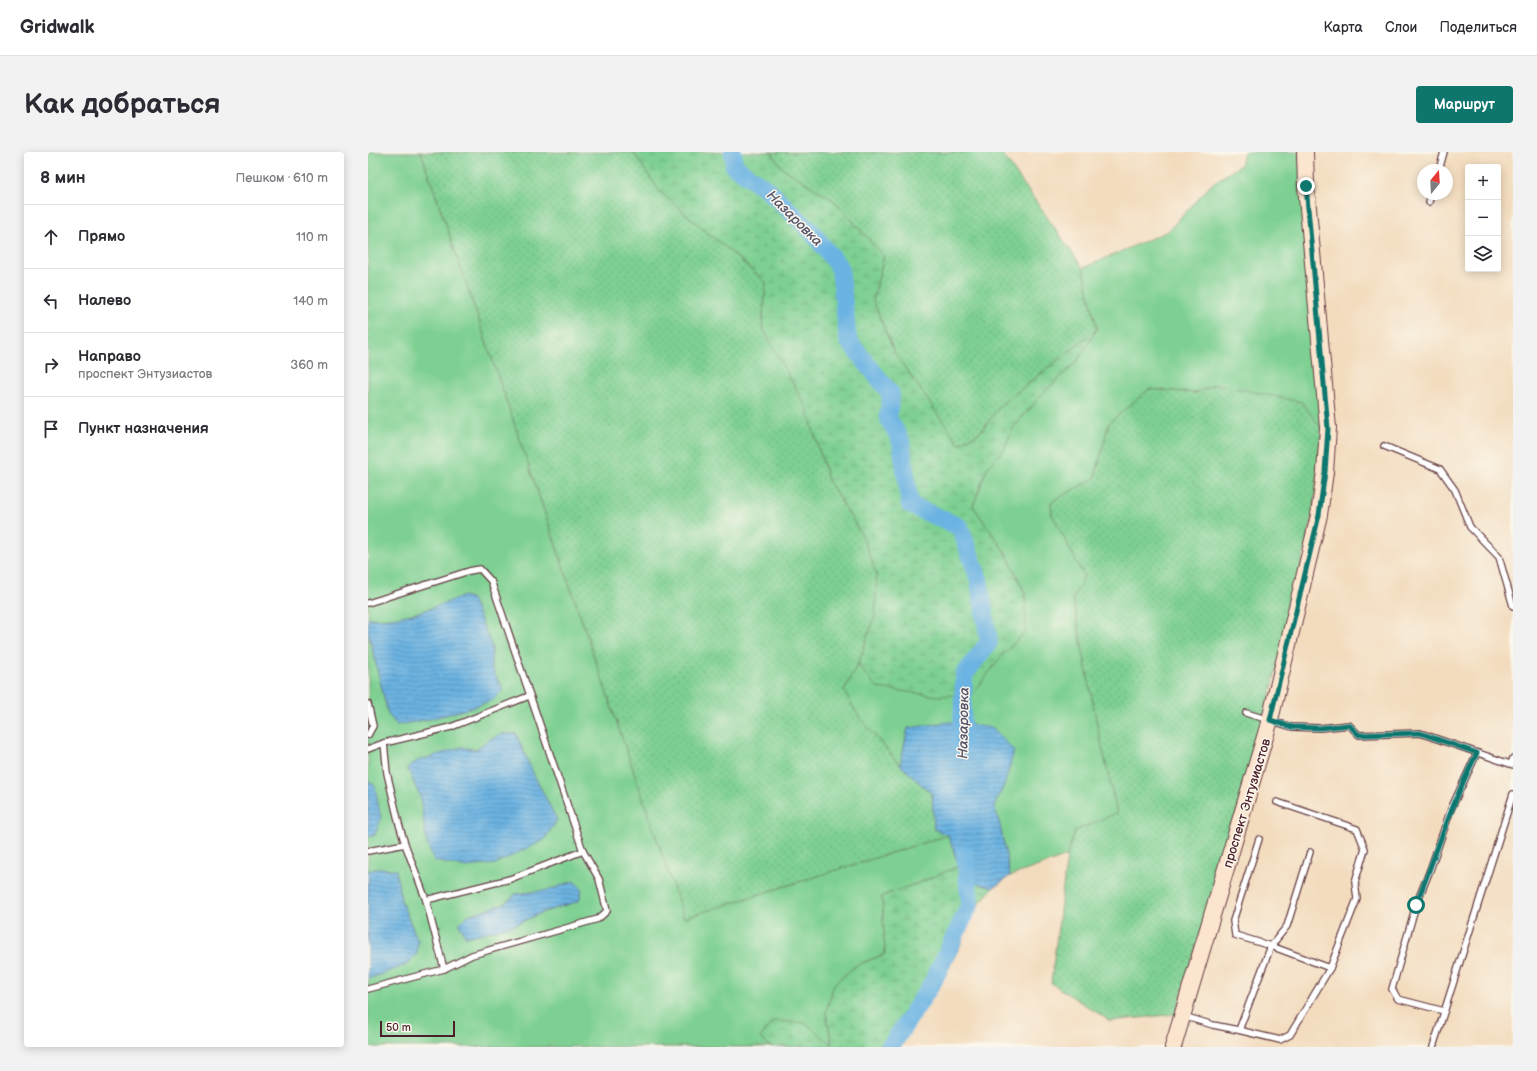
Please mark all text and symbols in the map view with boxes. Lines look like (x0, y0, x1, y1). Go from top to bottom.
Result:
text: Gridwalk (20, 16, 95, 39)
text: Карта (1323, 19, 1363, 36)
text: Слои (1385, 19, 1417, 36)
text: Поделиться (1439, 19, 1517, 36)
button: Маршрут (1416, 86, 1513, 123)
text: Как добраться (24, 88, 221, 121)
north arrow (1417, 164, 1453, 200)
map controls (1465, 164, 1501, 272)
button: + (1465, 164, 1501, 200)
text: 8 мин (40, 168, 86, 188)
text: Пешком · 610 m (236, 170, 328, 186)
route end (1297, 177, 1315, 195)
water label: Назаровка (763, 187, 826, 250)
button: − (1465, 200, 1501, 236)
icon: ahead (40, 226, 62, 248)
text: Прямо (78, 227, 125, 246)
text: 110 m (296, 229, 328, 245)
button: layers (1465, 236, 1501, 272)
icon: left (40, 290, 62, 312)
text: Налево (78, 291, 131, 310)
text: 140 m (293, 293, 328, 309)
text: Направо (78, 347, 141, 366)
icon: right (40, 354, 62, 376)
text: 360 m (290, 357, 328, 373)
text: проспект Энтузиастов (78, 366, 212, 382)
icon: arrive (40, 418, 62, 440)
text: Пункт назначения (78, 419, 209, 438)
water label: Назаровка (954, 687, 973, 759)
street label: проспект Энтузиастов (1220, 736, 1274, 870)
route start (1407, 896, 1425, 914)
scale bar (380, 1019, 455, 1038)
text: 50 m (386, 1021, 411, 1034)

